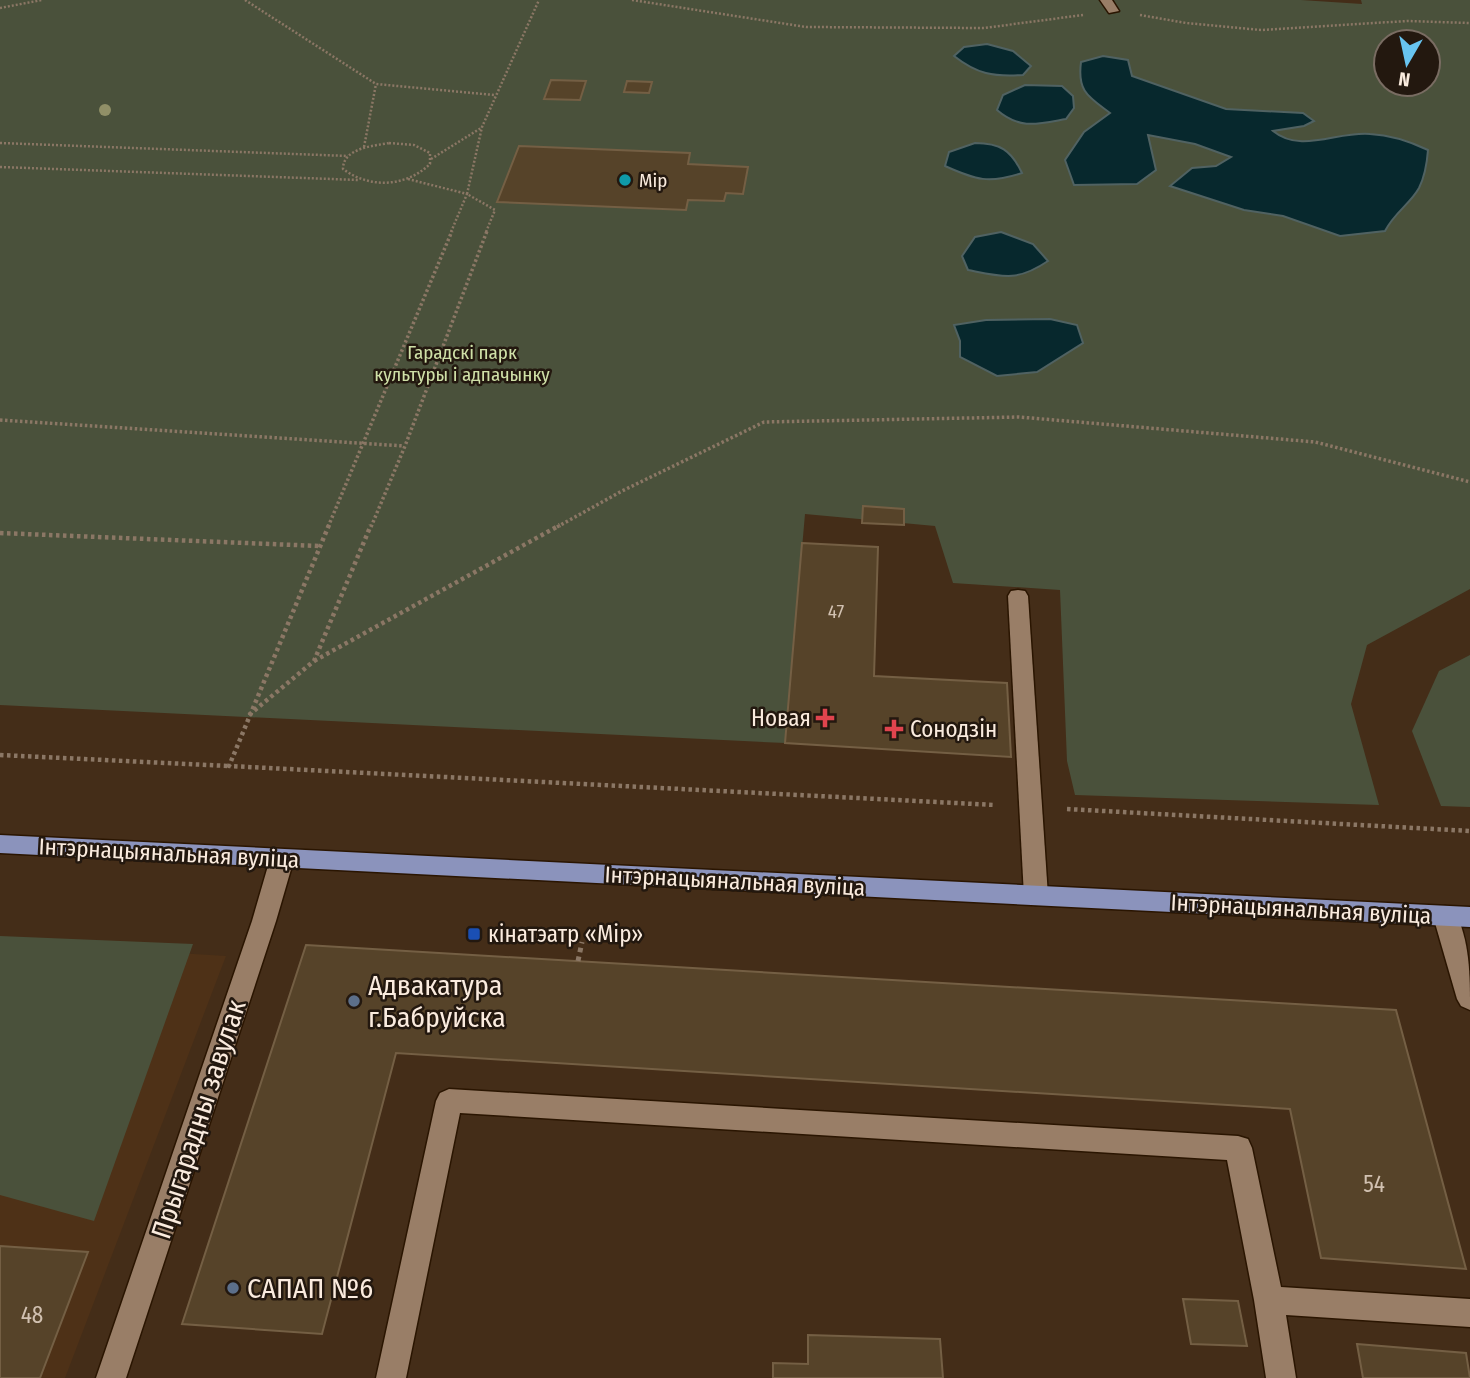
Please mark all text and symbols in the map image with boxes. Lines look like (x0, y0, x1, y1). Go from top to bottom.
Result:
north arrow (1372, 28, 1442, 98)
text: N (1397, 67, 1412, 92)
place label: Мір (639, 169, 667, 192)
marker: Мір (617, 172, 633, 188)
park label: Гарадскі парк культуры і адпачынку (374, 341, 550, 386)
house number: 47 (828, 600, 845, 623)
place label: Новая (751, 704, 811, 732)
marker: Новая (817, 710, 833, 726)
place label: Сонодзін (910, 715, 997, 743)
marker: Сонодзін (884, 719, 904, 739)
street label: Інтэрнацыянальная вуліца (38, 832, 300, 874)
street label: Інтэрнацыянальная вуліца (604, 860, 866, 902)
street label: Інтэрнацыянальная вуліца (1170, 888, 1432, 930)
place label: кінатэатр «Мір» (488, 920, 643, 948)
marker: кінатэатр «Мір» (466, 926, 482, 942)
place label: Адвакатура г.Бабруйска (368, 969, 506, 1034)
marker: Адвакатура г.Бабруйска (346, 993, 362, 1009)
street label: Прыгарадны завулак (144, 995, 253, 1243)
house number: 54 (1363, 1170, 1385, 1198)
place label: САПАП №6 (247, 1272, 373, 1305)
marker: САПАП №6 (225, 1280, 241, 1296)
house number: 48 (21, 1301, 43, 1329)

